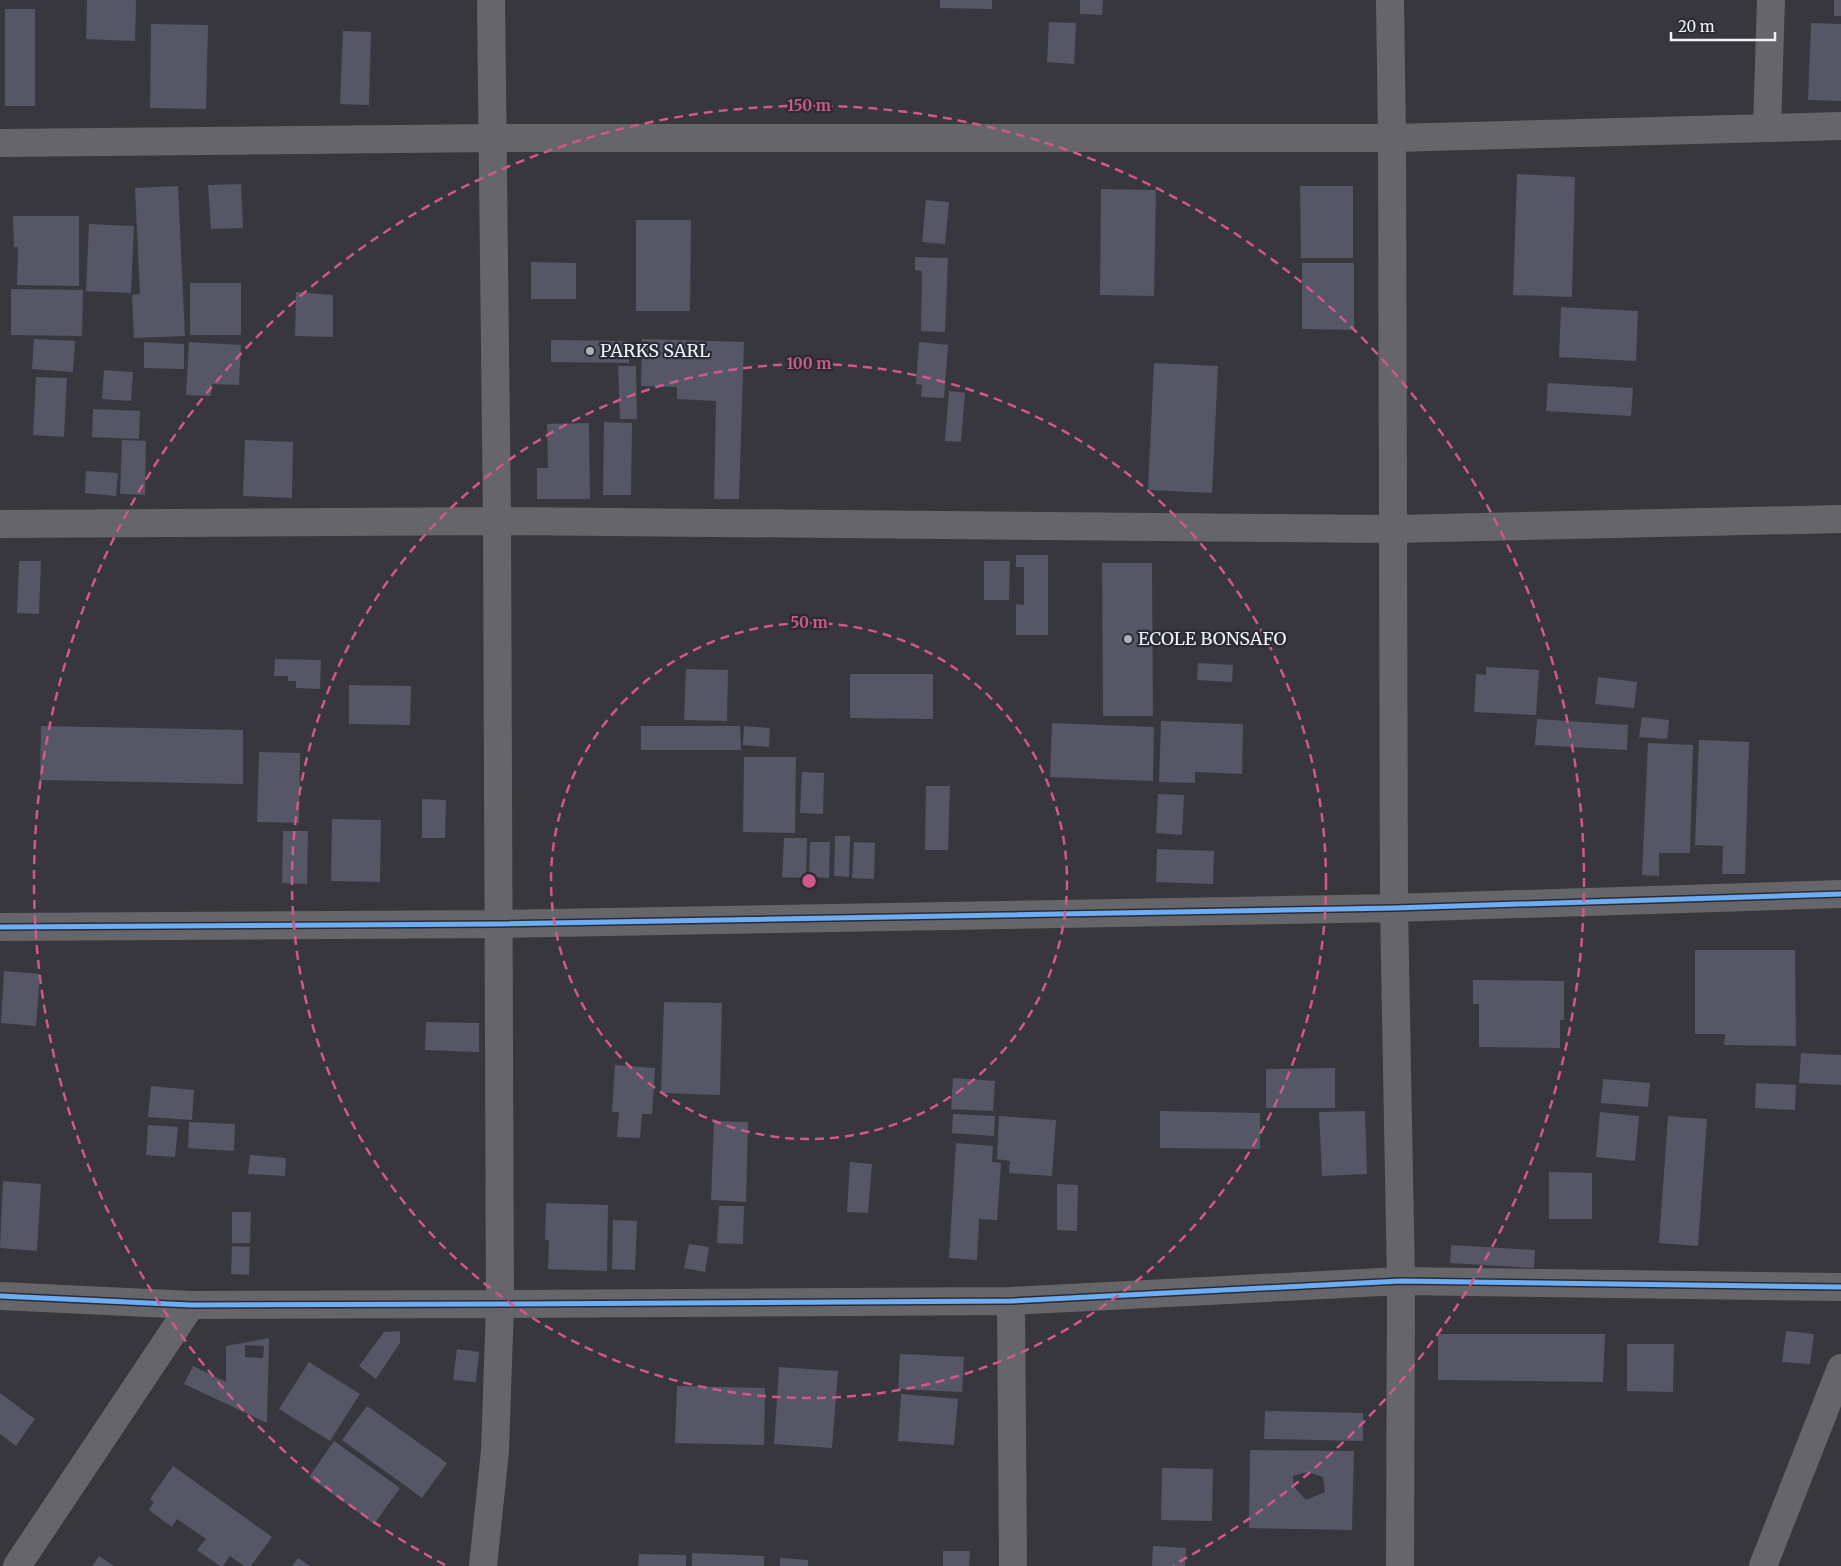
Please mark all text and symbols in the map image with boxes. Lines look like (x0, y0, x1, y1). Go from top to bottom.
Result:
scale bar (1671, 10, 1775, 42)
text: 20 m (1678, 17, 1715, 36)
text: 150 m (787, 96, 831, 115)
place label: PARKS SARL (600, 339, 710, 362)
marker: PARKS SARL (584, 345, 596, 357)
text: 100 m (787, 354, 831, 373)
text: 50 m (790, 613, 828, 632)
place label: ECOLE BONSAFO (1138, 627, 1286, 650)
marker: ECOLE BONSAFO (1122, 633, 1134, 645)
centre of rings (800, 872, 818, 890)

